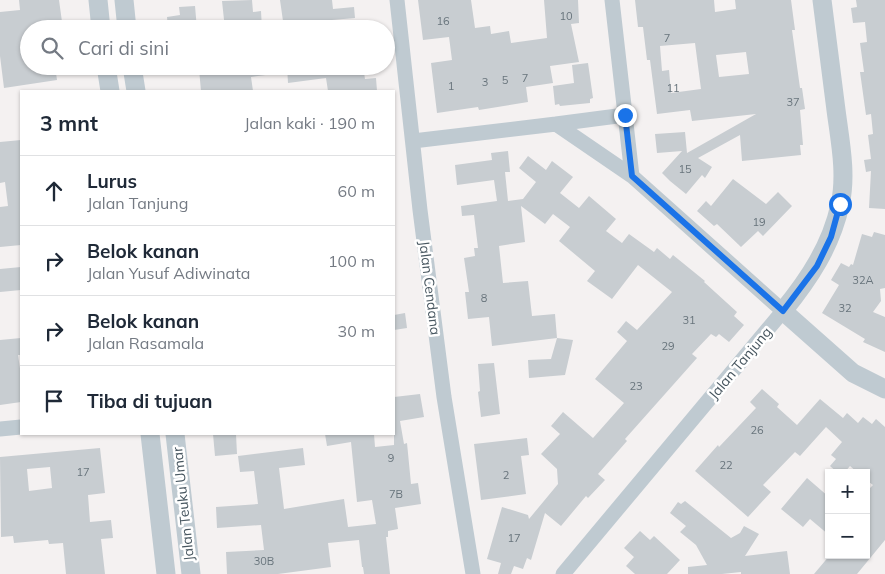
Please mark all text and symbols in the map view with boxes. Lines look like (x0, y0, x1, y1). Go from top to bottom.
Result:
house number: 10 (559, 9, 573, 23)
house number: 16 (436, 14, 450, 28)
search box (20, 20, 395, 75)
house number: 7 (664, 31, 670, 45)
icon: search (38, 34, 66, 62)
text: Cari di sini (78, 36, 169, 60)
house number: 7 (522, 71, 528, 85)
house number: 5 (502, 73, 509, 87)
house number: 3 (482, 75, 488, 89)
house number: 1 (448, 79, 454, 93)
house number: 11 (666, 81, 680, 95)
house number: 37 (786, 95, 800, 109)
route end (614, 104, 637, 127)
text: 3 mnt (40, 110, 98, 136)
text: Jalan kaki · 190 m (244, 113, 375, 133)
house number: 15 (678, 162, 692, 176)
text: Lurus (87, 169, 137, 193)
icon: ahead (40, 177, 68, 205)
text: 60 m (338, 181, 375, 201)
text: Jalan Tanjung (87, 193, 188, 213)
route start (829, 193, 852, 216)
house number: 19 (752, 215, 766, 229)
text: Belok kanan (87, 239, 199, 263)
street label: Jalan Cendana (415, 240, 445, 336)
icon: right (40, 247, 68, 275)
text: 100 m (328, 251, 375, 271)
text: Jalan Yusuf Adiwinata (87, 263, 250, 283)
house number: 32A (852, 273, 874, 287)
house number: 8 (481, 291, 488, 305)
house number: 32 (838, 301, 852, 315)
text: Belok kanan (87, 309, 199, 333)
house number: 31 (682, 313, 696, 327)
icon: right (40, 317, 68, 345)
text: 30 m (338, 321, 375, 341)
street label: Jalan Tanjung (705, 323, 775, 403)
text: Jalan Rasamala (87, 333, 204, 353)
house number: 29 (661, 339, 675, 353)
house number: 23 (629, 379, 643, 393)
icon: arrive (40, 387, 68, 415)
text: Tiba di tujuan (87, 389, 212, 413)
house number: 26 (750, 423, 764, 437)
street label: Jalan Teuku Umar (168, 445, 198, 562)
house number: 9 (388, 451, 394, 465)
house number: 22 (719, 458, 733, 472)
house number: 17 (76, 465, 90, 479)
house number: 2 (503, 468, 510, 482)
map controls (825, 469, 870, 559)
button: + (825, 469, 870, 514)
house number: 7B (389, 487, 403, 501)
button: − (825, 514, 870, 559)
house number: 17 (507, 531, 521, 545)
house number: 30B (254, 554, 274, 568)

